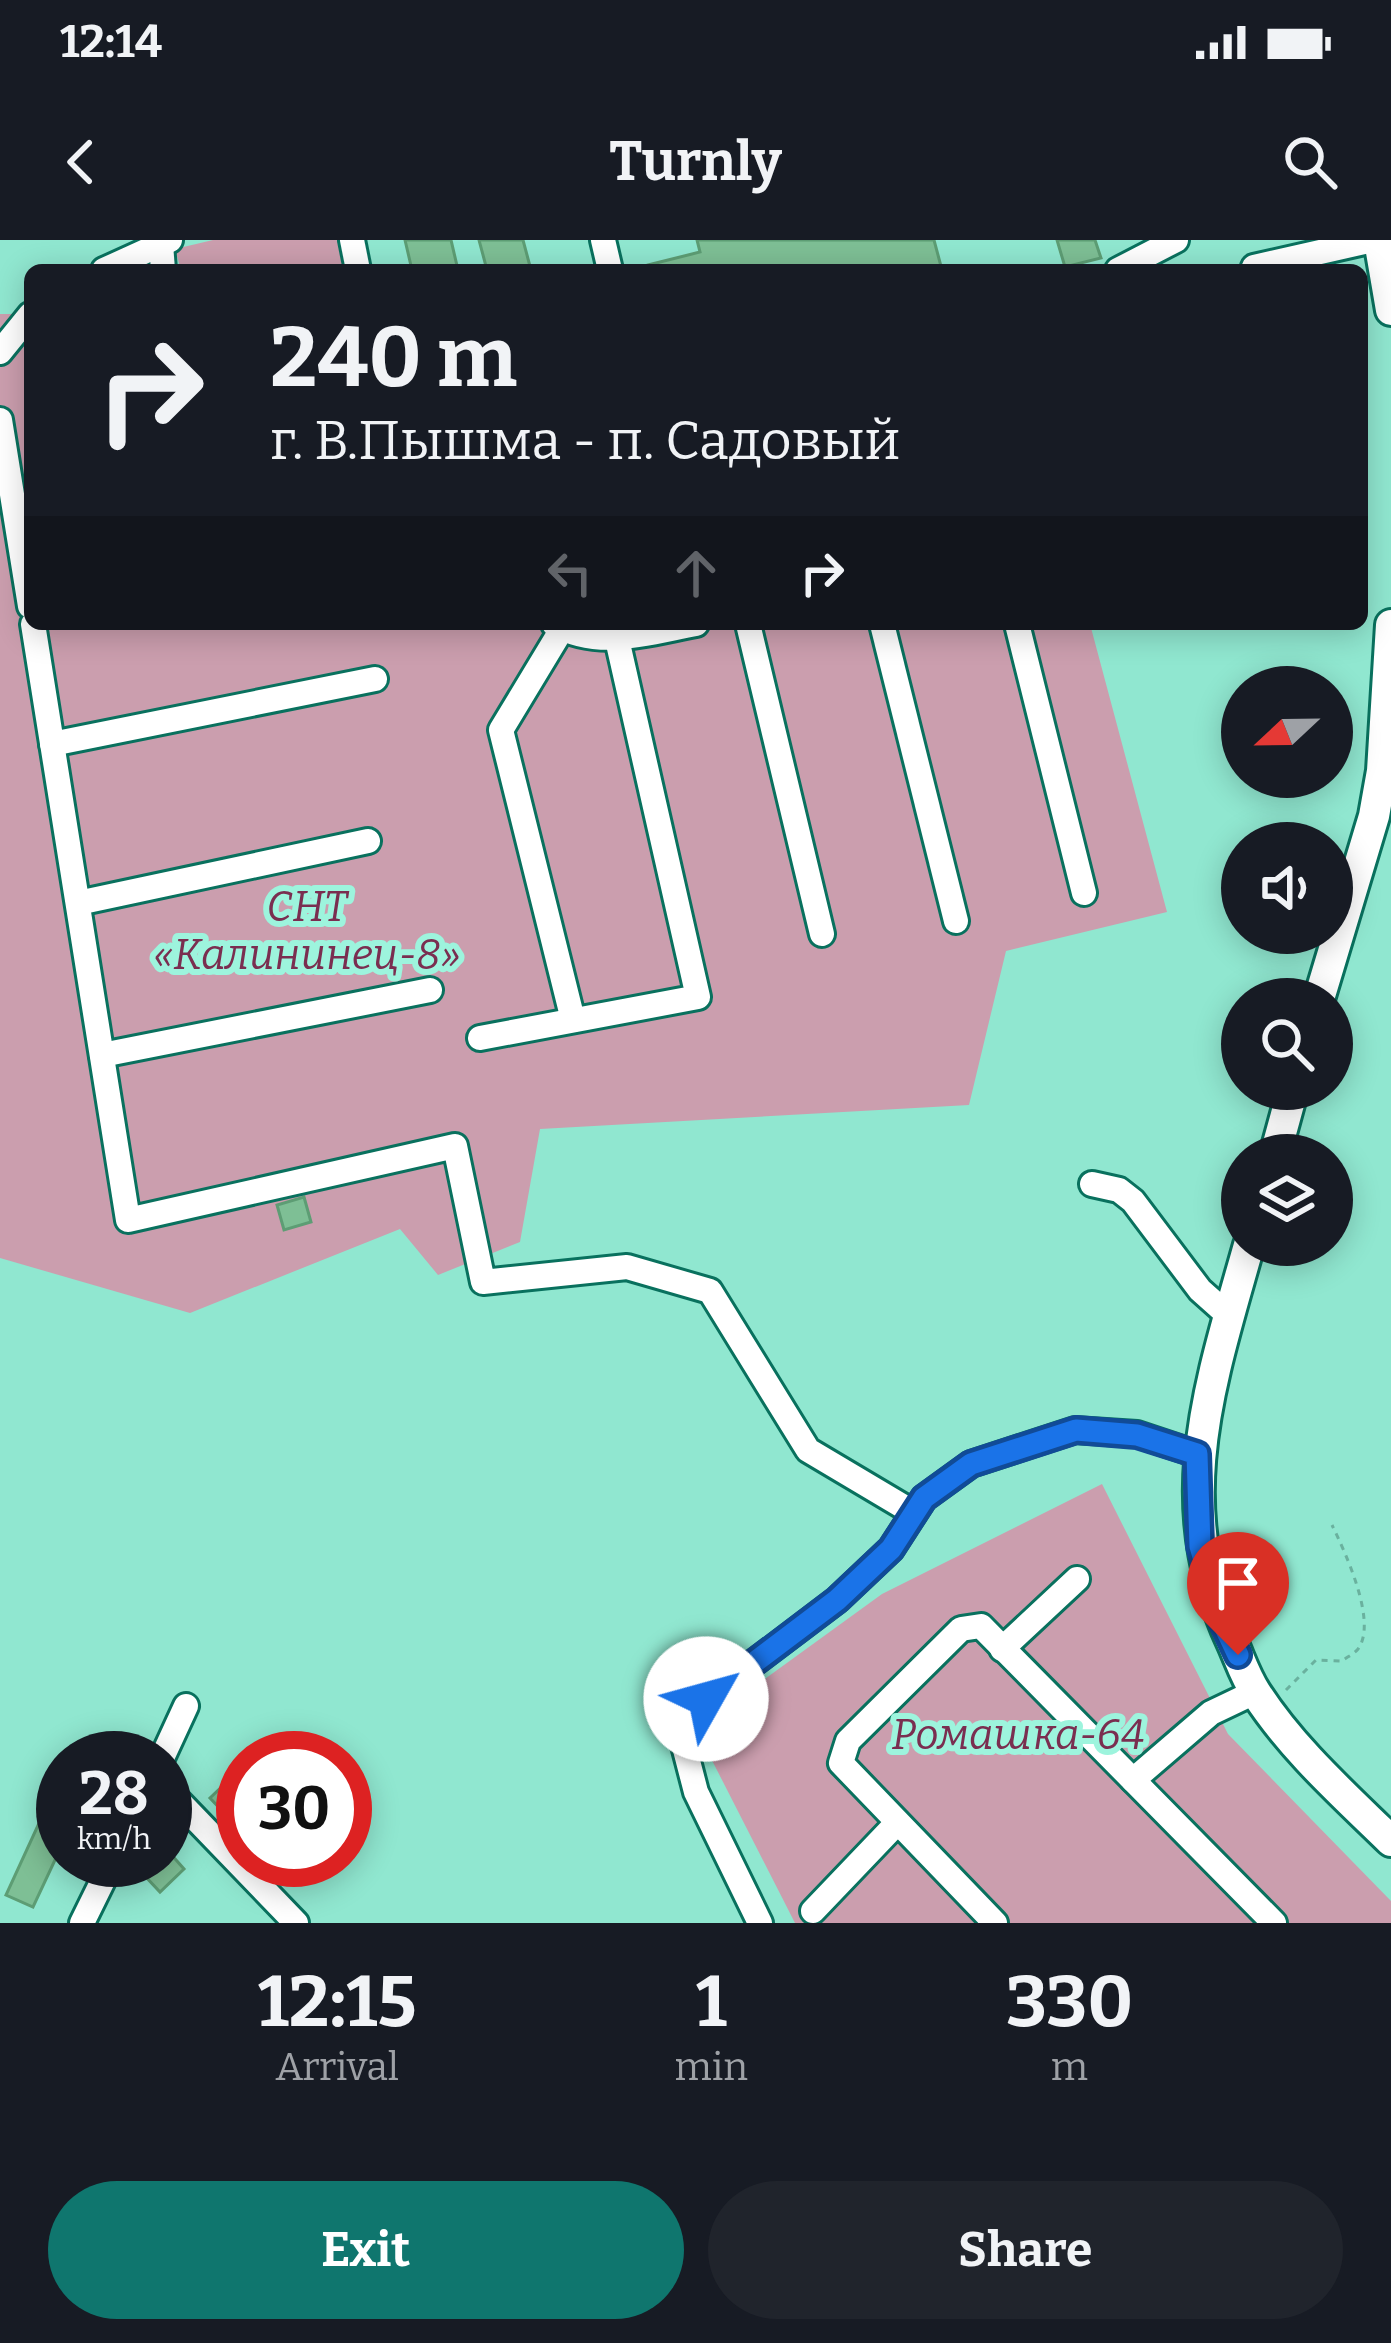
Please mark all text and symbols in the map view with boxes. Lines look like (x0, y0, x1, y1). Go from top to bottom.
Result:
text: 12:14 (60, 15, 162, 69)
icon: back (48, 129, 114, 195)
icon: search (1277, 129, 1343, 195)
text: Turnly (609, 130, 782, 194)
text: 240 m (270, 307, 517, 408)
icon: right (72, 312, 228, 468)
text: г. В.Пышма - п. Садовый (270, 409, 900, 473)
icon: left (537, 540, 603, 606)
icon: ahead (663, 540, 729, 606)
icon: right (789, 540, 855, 606)
north arrow (1221, 666, 1353, 798)
map controls (1221, 666, 1353, 1266)
button: sound (1221, 822, 1353, 954)
park label: СНТ «Калининец-8» (153, 882, 461, 980)
button: search (1221, 978, 1353, 1110)
button: layers (1221, 1134, 1353, 1266)
pin (1187, 1532, 1289, 1655)
icon: arrive (1205, 1550, 1271, 1616)
position arrow (643, 1636, 769, 1762)
park label: Ромашка-64 (892, 1710, 1144, 1760)
speed limit sign: 30 (216, 1731, 372, 1887)
text: 28 (79, 1758, 149, 1830)
text: km/h (77, 1821, 151, 1857)
text: 12:15 (258, 1959, 417, 2045)
text: 1 (696, 1959, 727, 2045)
text: 330 (1006, 1959, 1133, 2045)
text: Arrival (275, 2044, 399, 2090)
text: min (674, 2044, 748, 2090)
text: m (1051, 2044, 1088, 2090)
button: Exit (48, 2181, 684, 2319)
button: Share (708, 2181, 1343, 2319)

